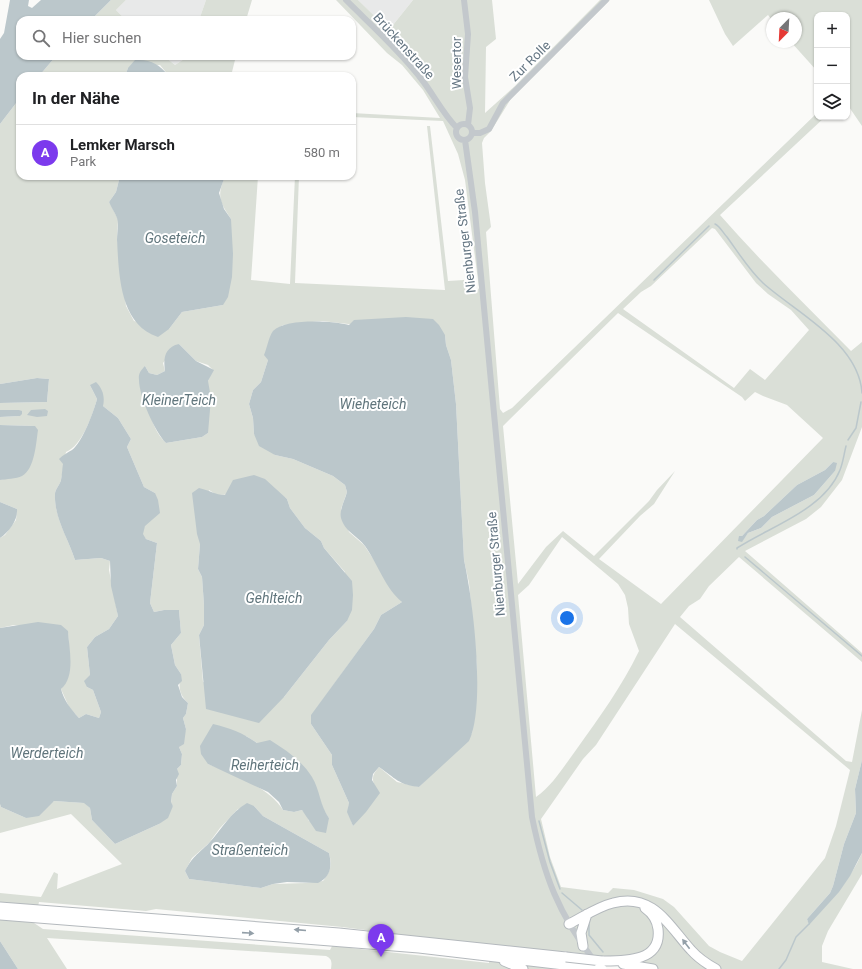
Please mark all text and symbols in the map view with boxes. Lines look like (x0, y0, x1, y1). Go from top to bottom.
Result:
street label: Brückenstraße (370, 10, 438, 82)
north arrow (766, 12, 802, 48)
map controls (814, 12, 850, 120)
button: + (814, 12, 850, 48)
search box (16, 16, 356, 60)
icon: search (30, 27, 52, 49)
text: Hier suchen (62, 29, 141, 47)
street label: Wesertor (449, 36, 464, 89)
street label: Zur Rolle (507, 38, 553, 84)
button: − (814, 48, 850, 84)
button: layers (814, 84, 850, 120)
text: In der Nähe (32, 88, 120, 108)
text: Lemker Marsch (70, 136, 175, 154)
text: A (41, 145, 49, 160)
text: 580 m (303, 145, 340, 160)
text: Park (70, 154, 96, 169)
street label: Nienburger Straße (451, 188, 479, 294)
water label: Goseteich (145, 230, 205, 246)
water label: KleinerTeich (142, 392, 216, 408)
water label: Wieheteich (340, 396, 406, 412)
street label: Nienburger Straße (484, 511, 508, 617)
water label: Gehlteich (246, 590, 302, 606)
your location (557, 608, 577, 628)
water label: Werderteich (11, 745, 83, 761)
water label: Reiherteich (231, 757, 299, 773)
water label: Straßenteich (212, 842, 288, 858)
pin: A (368, 924, 394, 957)
one-way arrow (294, 927, 306, 933)
one-way arrow (242, 930, 254, 937)
one-way arrow (682, 939, 690, 949)

